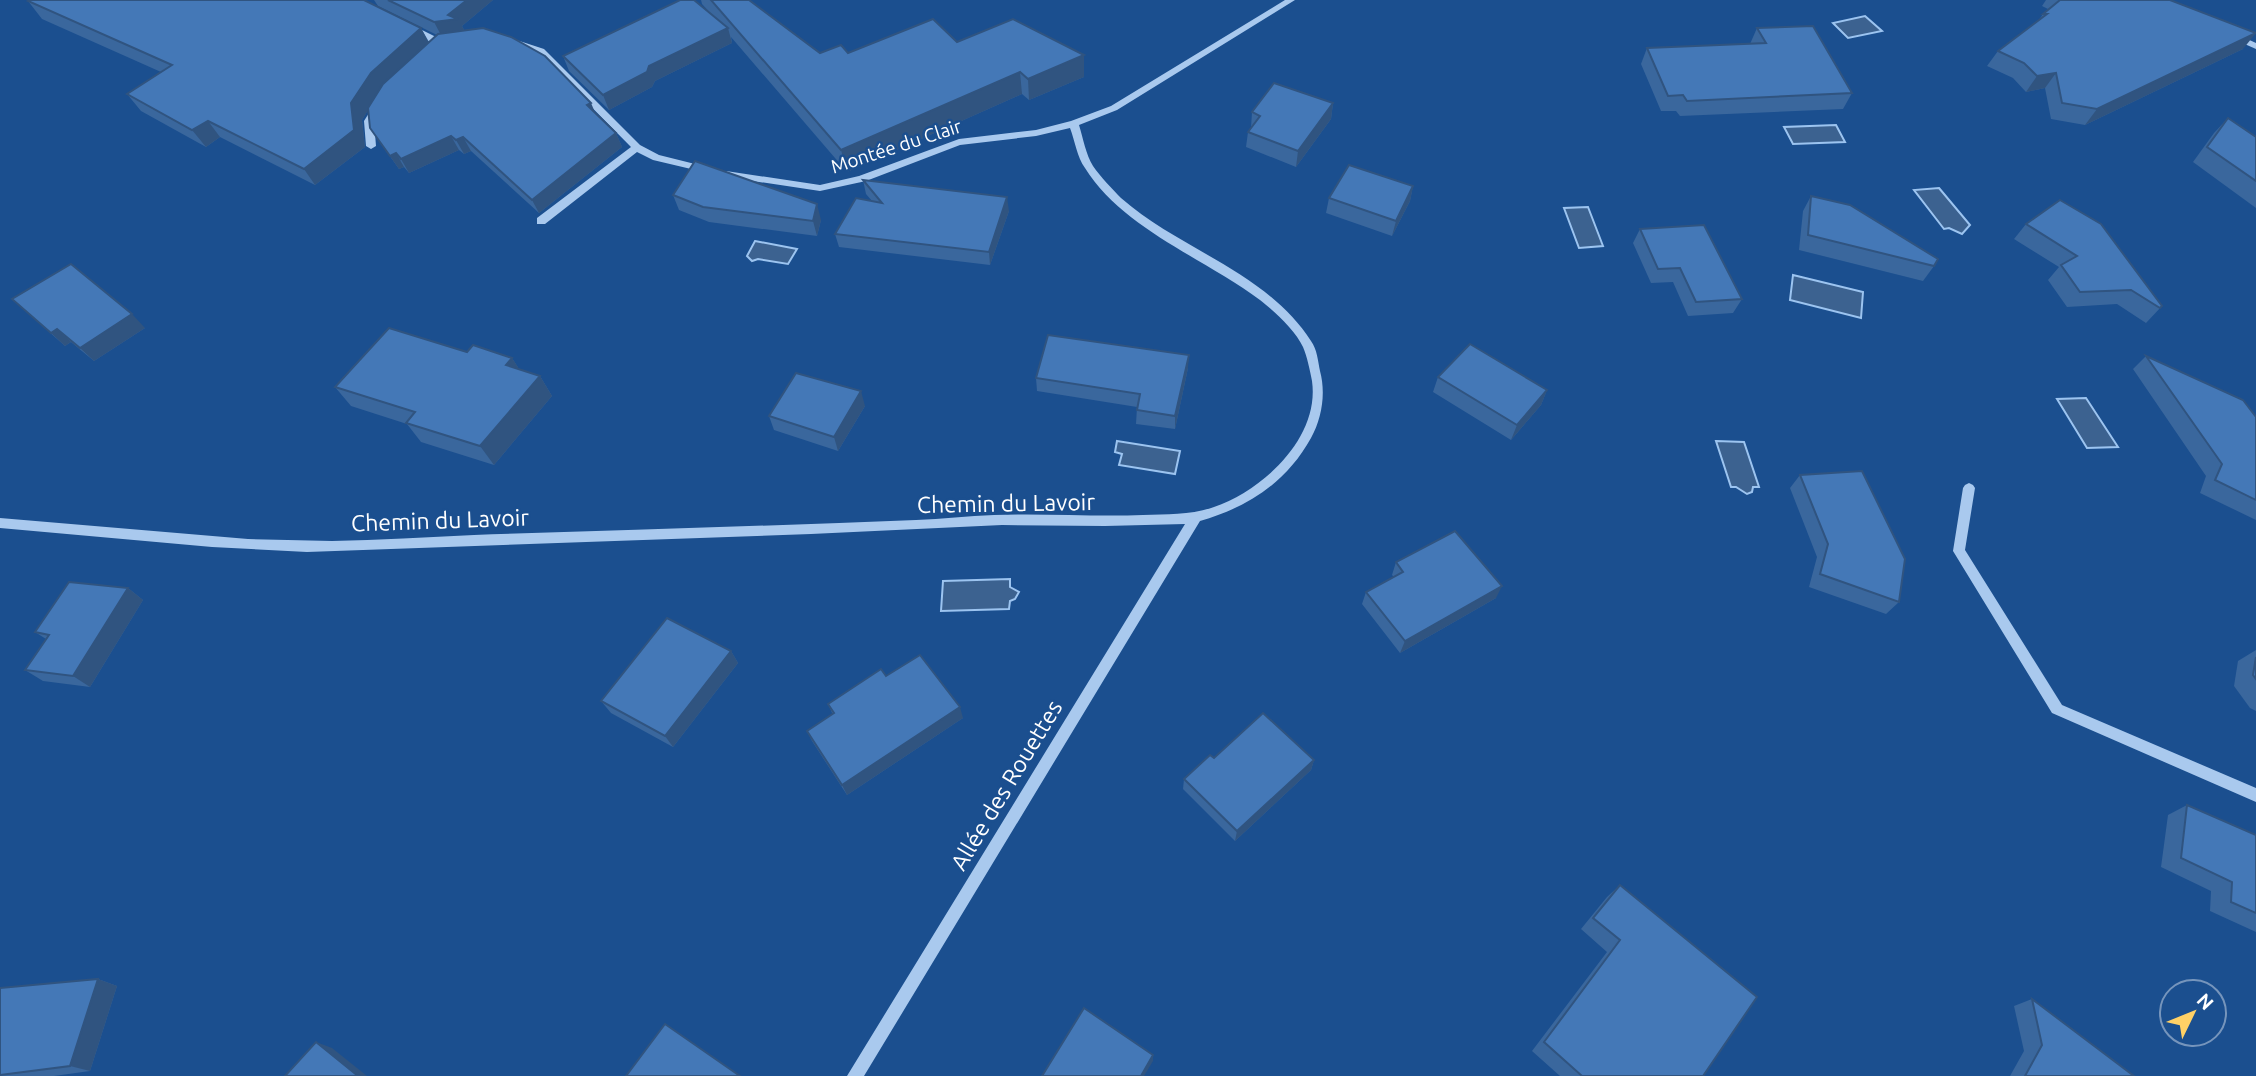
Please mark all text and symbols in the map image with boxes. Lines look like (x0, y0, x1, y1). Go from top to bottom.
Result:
street label: Montée du Clair (828, 115, 964, 177)
street label: Chemin du Lavoir (917, 489, 1096, 517)
street label: Chemin du Lavoir (351, 504, 530, 536)
street label: Allée des Rouettes (945, 696, 1067, 874)
north arrow (2158, 978, 2228, 1048)
text: N (2193, 989, 2218, 1014)

